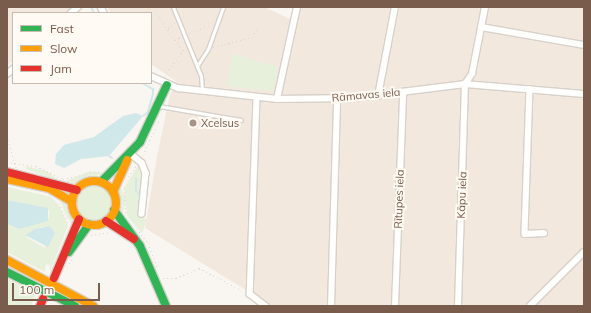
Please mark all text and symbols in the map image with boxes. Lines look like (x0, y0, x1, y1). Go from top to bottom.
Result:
legend (12, 12, 152, 84)
text: Fast (50, 21, 74, 36)
text: Slow (50, 41, 78, 56)
text: Jam (50, 61, 72, 76)
street label: Rāmavas iela (331, 85, 401, 105)
place label: Xcelsus (201, 116, 239, 130)
marker: Xcelsus (188, 118, 198, 128)
street label: Rītupes iela (391, 169, 407, 229)
street label: Kāpu iela (455, 171, 469, 219)
scale bar (14, 275, 102, 301)
text: 100 m (19, 282, 54, 297)

